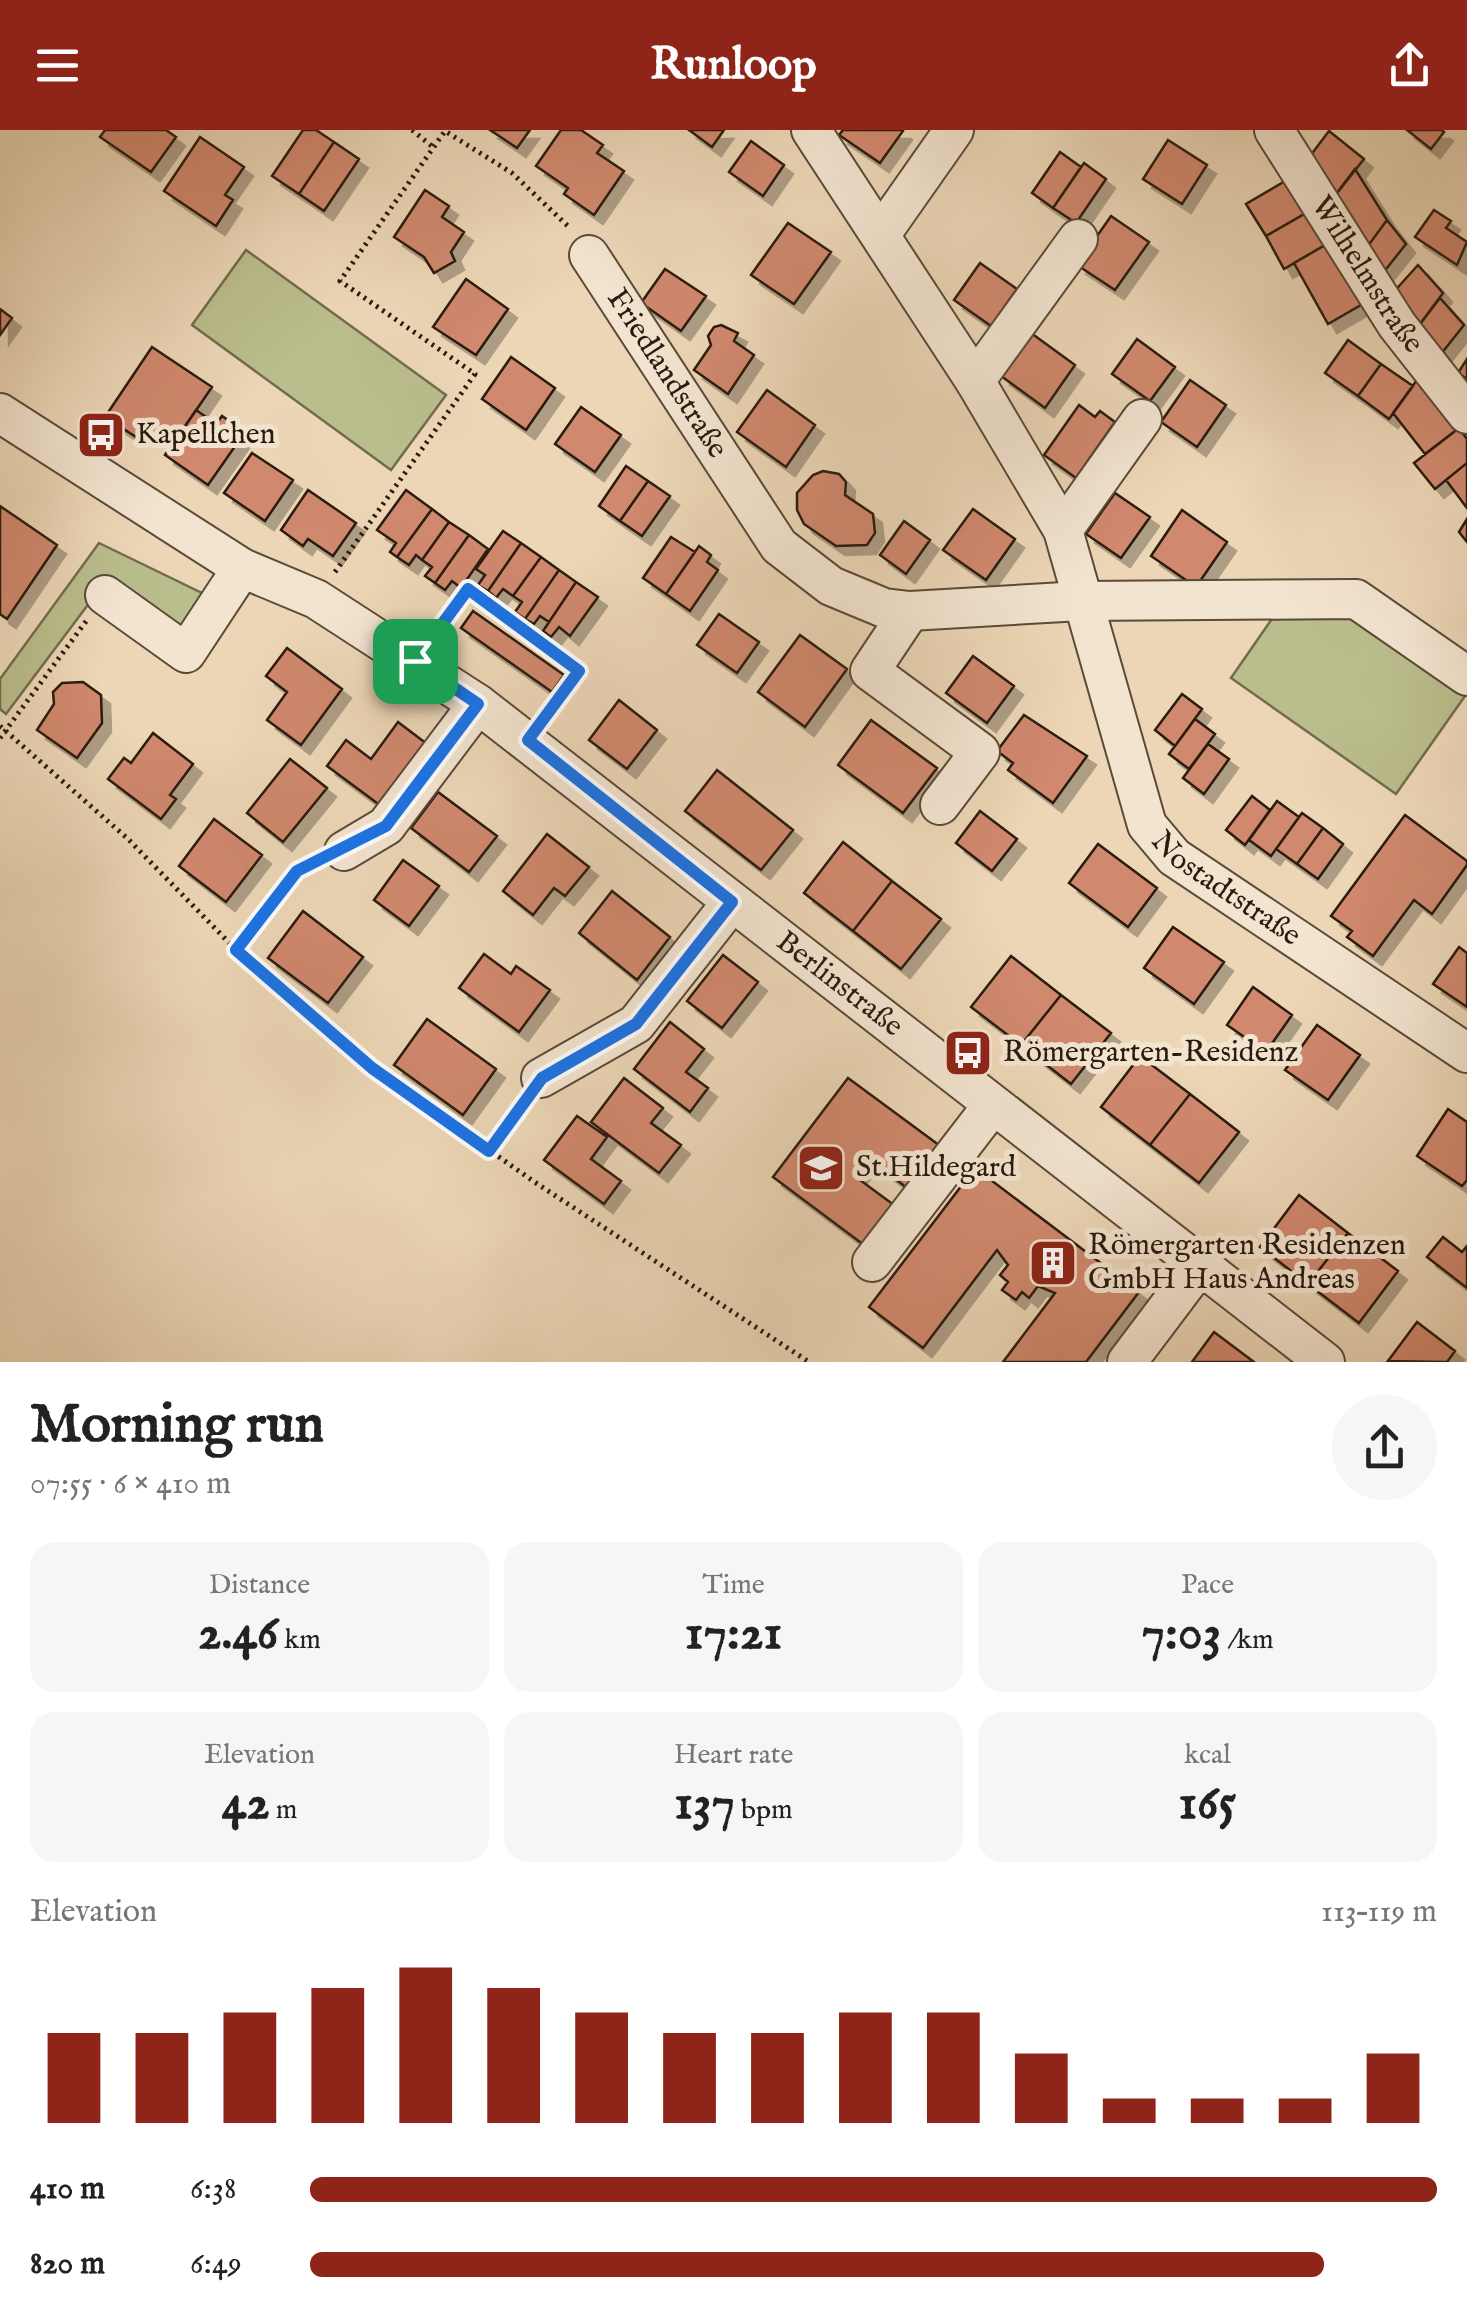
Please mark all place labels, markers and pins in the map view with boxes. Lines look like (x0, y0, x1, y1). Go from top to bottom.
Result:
bus stop icon: Kapellchen (75, 409, 127, 461)
place label: Kapellchen (136, 416, 276, 454)
pin (373, 619, 458, 704)
bus stop icon: Römergarten-Residenz (942, 1027, 994, 1079)
place label: Römergarten-Residenz (1003, 1034, 1299, 1072)
school or university icon: St.Hildegard (795, 1142, 847, 1194)
place label: St.Hildegard (856, 1149, 1017, 1187)
place label: Römergarten Residenzen GmbH Haus Andreas (1088, 1227, 1406, 1299)
building icon: Römergarten Residenzen GmbH Haus Andreas (1027, 1237, 1079, 1289)

